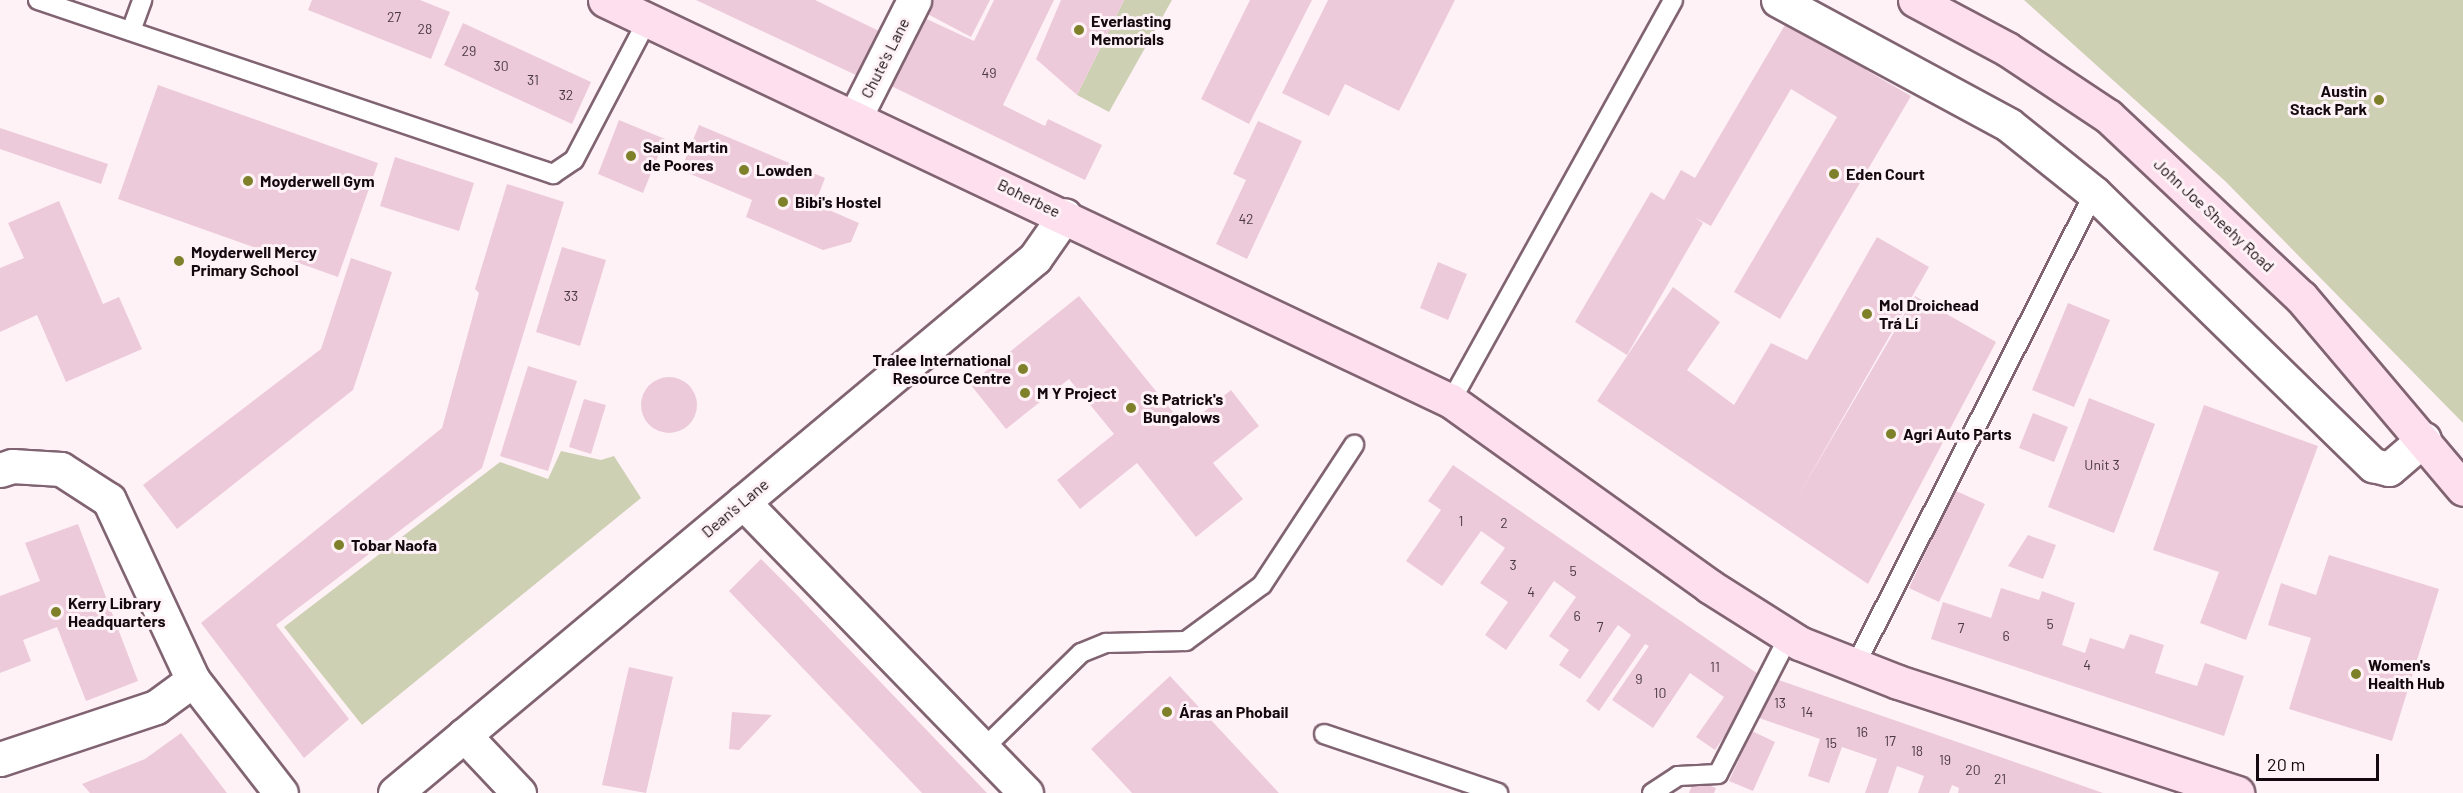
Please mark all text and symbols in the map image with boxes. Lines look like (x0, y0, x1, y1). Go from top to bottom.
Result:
house number: 27 (387, 9, 401, 25)
place label: Everlasting Memorials (1091, 11, 1171, 49)
street label: Chute's Lane (857, 15, 913, 101)
house number: 28 (418, 21, 432, 37)
marker: Everlasting Memorials (1072, 23, 1086, 37)
house number: 29 (462, 43, 476, 59)
house number: 30 (493, 58, 509, 74)
house number: 49 (981, 65, 997, 81)
house number: 31 (527, 72, 539, 88)
place label: Austin Stack Park (2290, 81, 2367, 119)
house number: 32 (559, 87, 573, 103)
marker: Austin Stack Park (2372, 93, 2386, 107)
place label: Saint Martin de Poores (643, 137, 728, 175)
marker: Saint Martin de Poores (624, 149, 638, 163)
street label: John Joe Sheehy Road (2150, 154, 2278, 276)
place label: Lowden (756, 160, 812, 180)
marker: Lowden (737, 163, 751, 177)
place label: Eden Court (1846, 164, 1925, 184)
marker: Eden Court (1827, 167, 1841, 181)
place label: Moyderwell Gym (260, 171, 374, 191)
marker: Moyderwell Gym (241, 174, 255, 188)
street label: Boherbee (995, 175, 1063, 221)
place label: Bibi's Hostel (795, 192, 881, 212)
marker: Bibi's Hostel (776, 195, 790, 209)
house number: 42 (1238, 211, 1254, 227)
place label: Moyderwell Mercy Primary School (191, 242, 317, 280)
marker: Moyderwell Mercy Primary School (172, 254, 186, 268)
house number: 33 (564, 288, 578, 304)
place label: Mol Droichead Trá Lí (1879, 295, 1979, 333)
marker: Mol Droichead Trá Lí (1860, 307, 1874, 321)
place label: Tralee International Resource Centre (873, 350, 1011, 388)
marker: Tralee International Resource Centre (1016, 362, 1030, 376)
place label: M Y Project (1037, 383, 1117, 403)
marker: M Y Project (1018, 386, 1032, 400)
place label: St Patrick's Bungalows (1143, 389, 1223, 427)
marker: St Patrick's Bungalows (1124, 401, 1138, 415)
place label: Agri Auto Parts (1903, 424, 2011, 444)
marker: Agri Auto Parts (1884, 427, 1898, 441)
house number: Unit 3 (2084, 457, 2120, 473)
street label: Dean's Lane (698, 474, 772, 542)
house number: 1 (1459, 513, 1463, 529)
house number: 2 (1500, 515, 1508, 531)
place label: Tobar Naofa (351, 535, 437, 555)
marker: Tobar Naofa (332, 538, 346, 552)
house number: 3 (1509, 557, 1517, 573)
house number: 5 (1569, 563, 1577, 579)
house number: 4 (1527, 584, 1535, 600)
place label: Kerry Library Headquarters (68, 593, 165, 631)
marker: Kerry Library Headquarters (49, 605, 63, 619)
house number: 6 (1573, 608, 1581, 624)
house number: 5 (2046, 616, 2054, 632)
house number: 7 (1597, 619, 1603, 635)
house number: 7 (1958, 620, 1964, 636)
house number: 6 (2002, 628, 2010, 644)
place label: Women's Health Hub (2368, 655, 2445, 693)
house number: 4 (2083, 657, 2091, 673)
house number: 11 (1710, 659, 1720, 675)
marker: Women's Health Hub (2349, 667, 2363, 681)
house number: 9 (1635, 671, 1643, 687)
house number: 10 (1654, 685, 1666, 701)
house number: 13 (1774, 695, 1786, 711)
place label: Áras an Phobail (1179, 702, 1289, 722)
house number: 14 (1801, 704, 1813, 720)
marker: Áras an Phobail (1160, 705, 1174, 719)
house number: 16 (1856, 724, 1868, 740)
house number: 17 (1884, 733, 1896, 749)
house number: 15 (1825, 735, 1837, 751)
scale bar (2259, 742, 2382, 780)
house number: 18 (1911, 743, 1923, 759)
house number: 19 (1939, 752, 1951, 768)
text: 20 m (2267, 753, 2305, 775)
house number: 20 (1965, 762, 1981, 778)
house number: 21 (1994, 771, 2006, 787)

